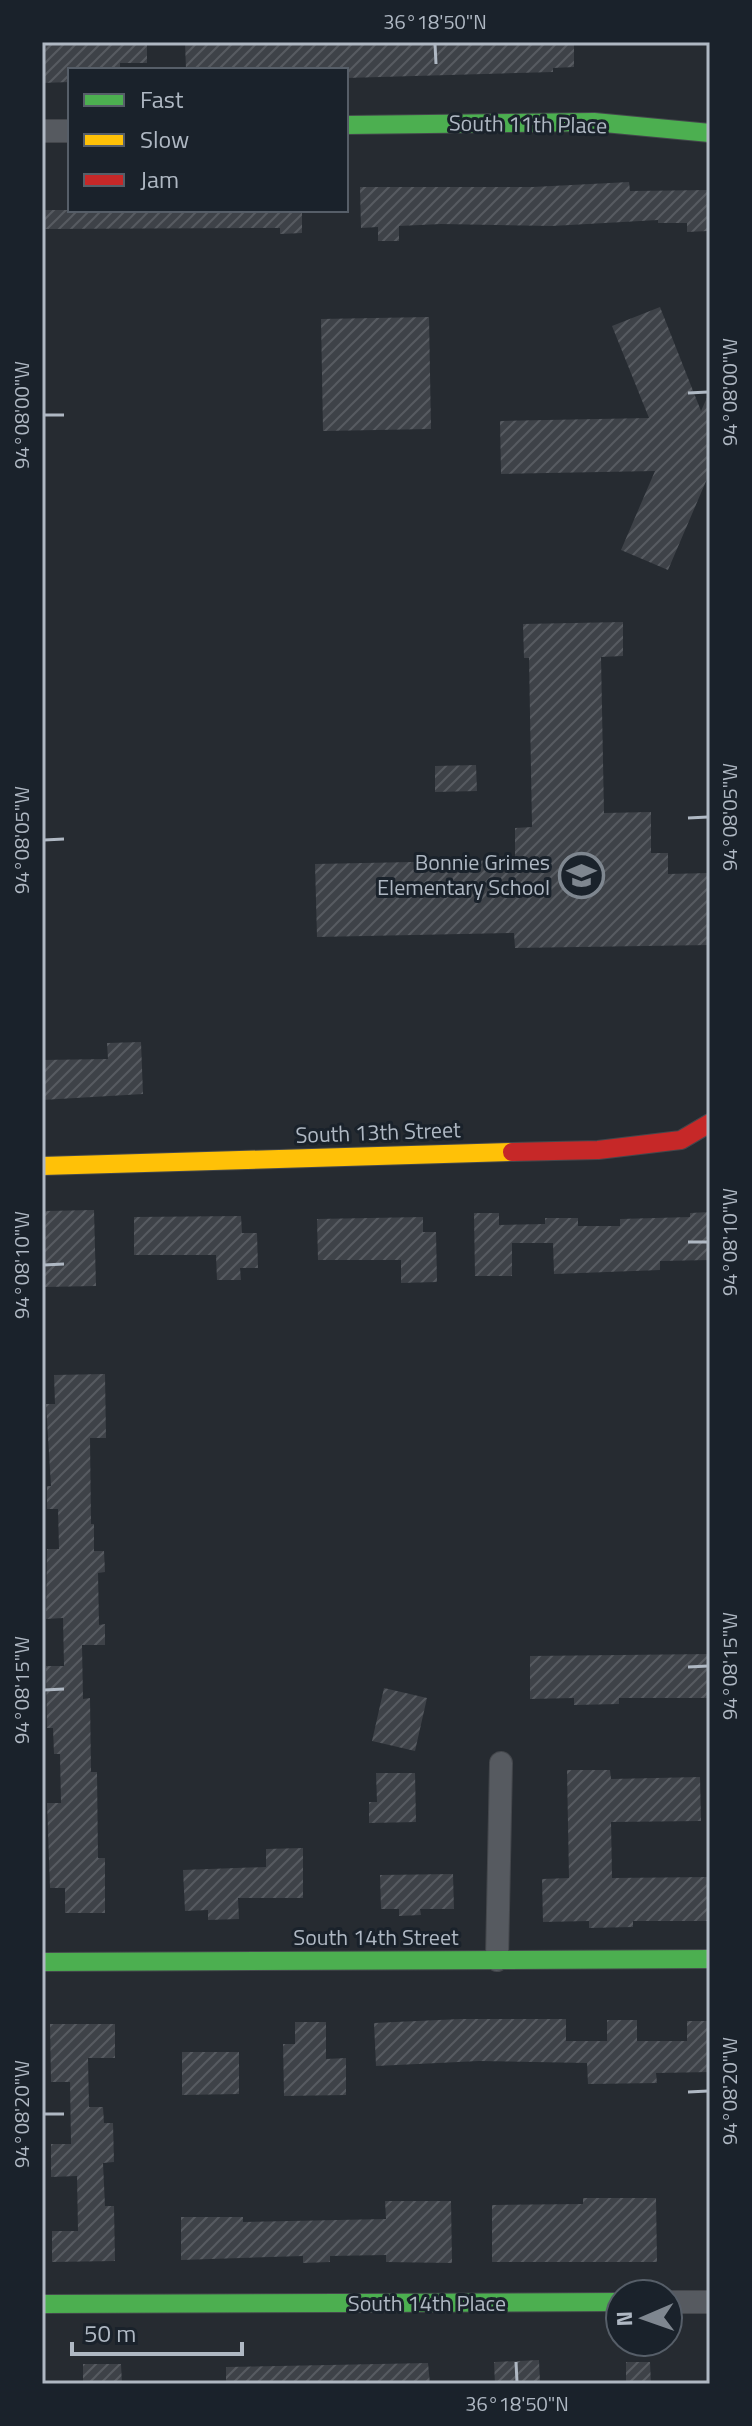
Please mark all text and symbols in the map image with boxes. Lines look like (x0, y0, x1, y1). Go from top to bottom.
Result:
text: 36°18'50"N (383, 6, 487, 37)
legend (68, 68, 348, 212)
text: Fast (140, 81, 184, 117)
street label: South 11th Place (449, 106, 607, 142)
text: Slow (140, 121, 189, 157)
text: Jam (140, 161, 179, 197)
text: 94°08'00"W (714, 338, 745, 446)
text: 94°08'00"W (6, 361, 37, 469)
text: 94°08'05"W (714, 763, 745, 871)
text: 94°08'05"W (6, 786, 37, 894)
place label: Bonnie Grimes Elementary School (377, 845, 550, 904)
school or university icon: Bonnie Grimes Elementary School (557, 851, 605, 899)
street label: South 13th Street (295, 1112, 461, 1152)
text: 94°08'10"W (714, 1188, 745, 1296)
text: 94°08'10"W (6, 1211, 37, 1319)
text: 94°08'15"W (714, 1612, 745, 1720)
text: 94°08'15"W (6, 1636, 37, 1744)
street label: South 14th Street (293, 1920, 459, 1954)
text: 94°08'20"W (714, 2037, 745, 2145)
text: 94°08'20"W (6, 2060, 37, 2168)
north arrow (604, 2278, 684, 2358)
street label: South 14th Place (348, 2286, 506, 2320)
scale bar (72, 2306, 242, 2356)
text: N (607, 2310, 641, 2327)
text: 50 m (84, 2315, 136, 2351)
text: 36°18'50"N (465, 2388, 569, 2419)

